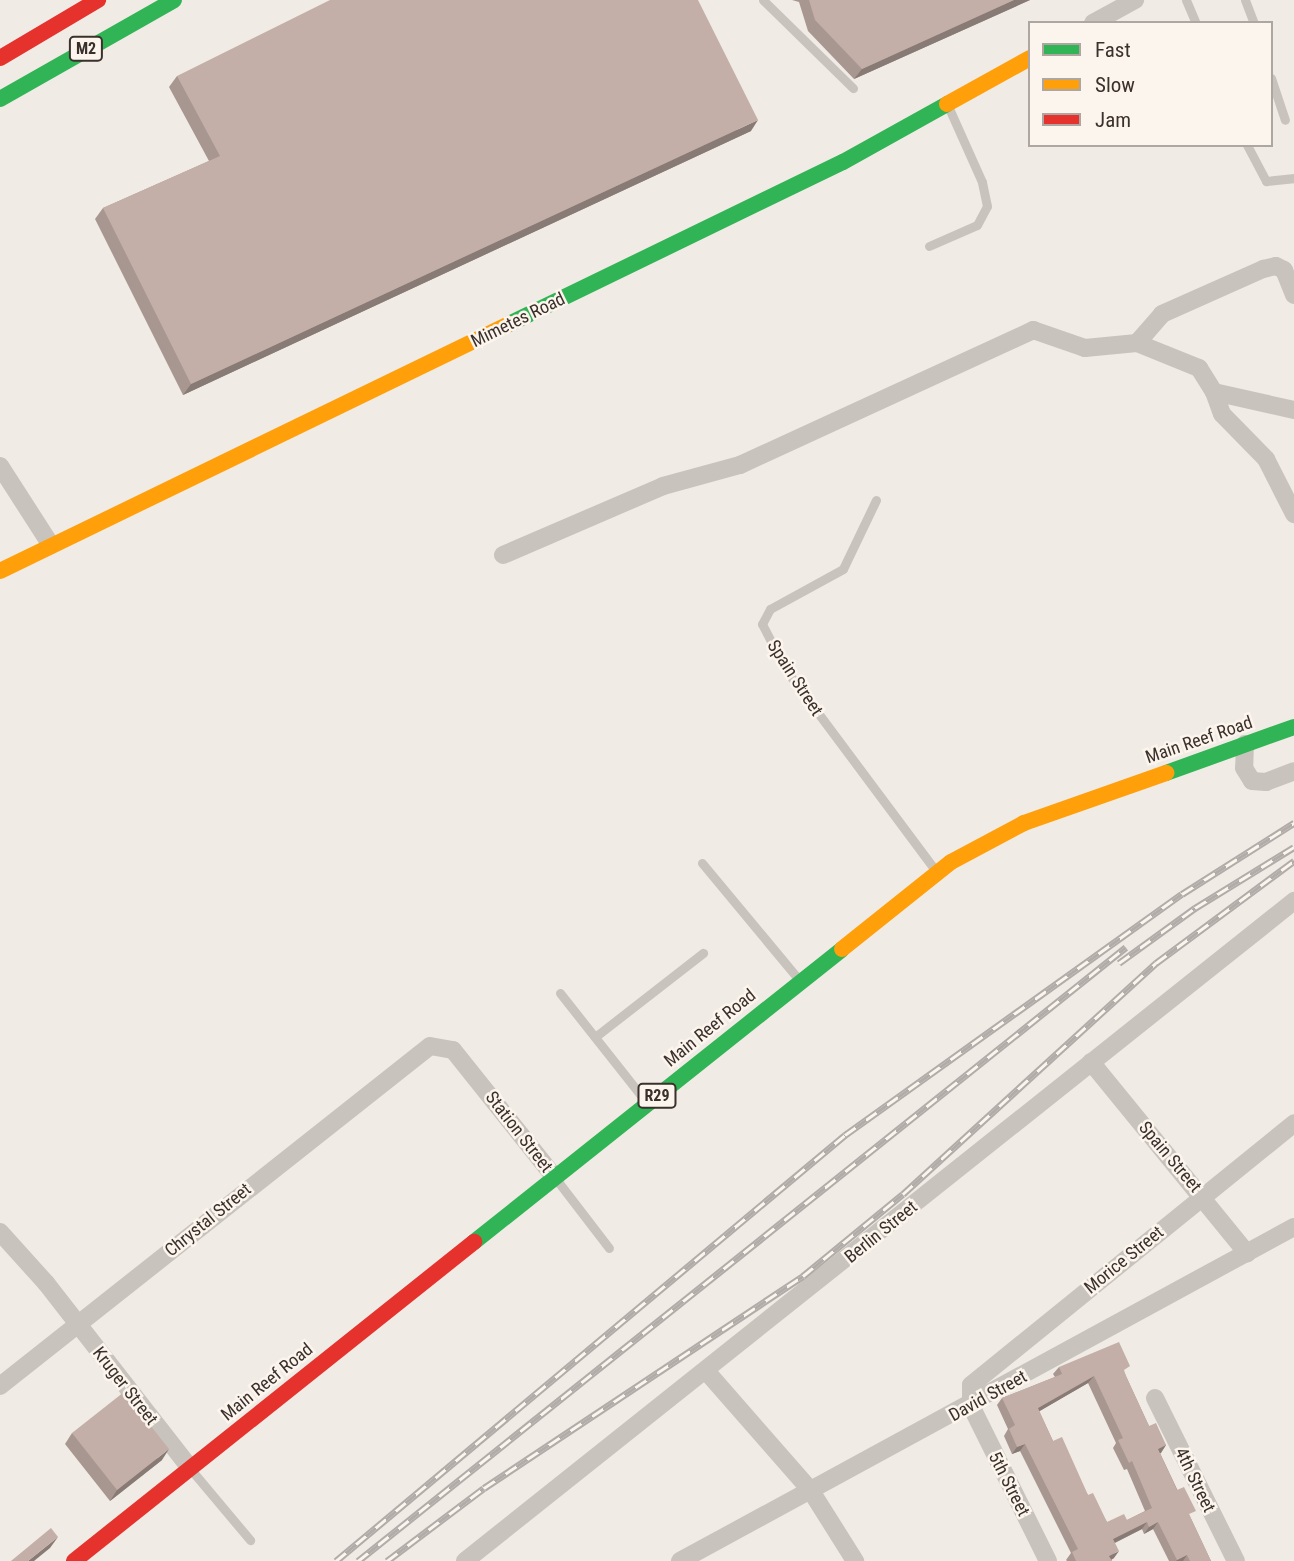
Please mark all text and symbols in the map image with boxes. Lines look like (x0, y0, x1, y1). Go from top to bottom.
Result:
legend (1028, 21, 1273, 147)
road number: M2 (68, 36, 104, 61)
text: Fast (1095, 38, 1131, 62)
text: Slow (1095, 73, 1135, 97)
text: Jam (1095, 108, 1131, 132)
street label: Mimetes Road (467, 288, 569, 352)
street label: Spain Street (763, 636, 827, 720)
street label: Main Reef Road (1143, 712, 1255, 768)
street label: Main Reef Road (660, 984, 760, 1072)
road number: R29 (636, 1084, 678, 1108)
street label: Station Street (481, 1087, 557, 1177)
street label: Spain Street (1134, 1117, 1206, 1197)
street label: Chrystal Street (161, 1179, 255, 1261)
street label: Berlin Street (840, 1196, 922, 1268)
street label: Morice Street (1080, 1222, 1168, 1298)
street label: Main Reef Road (217, 1338, 317, 1426)
street label: Kruger Street (88, 1343, 162, 1429)
street label: David Street (945, 1366, 1031, 1426)
street label: 4th Street (1170, 1444, 1220, 1516)
street label: 5th Street (984, 1448, 1034, 1520)

